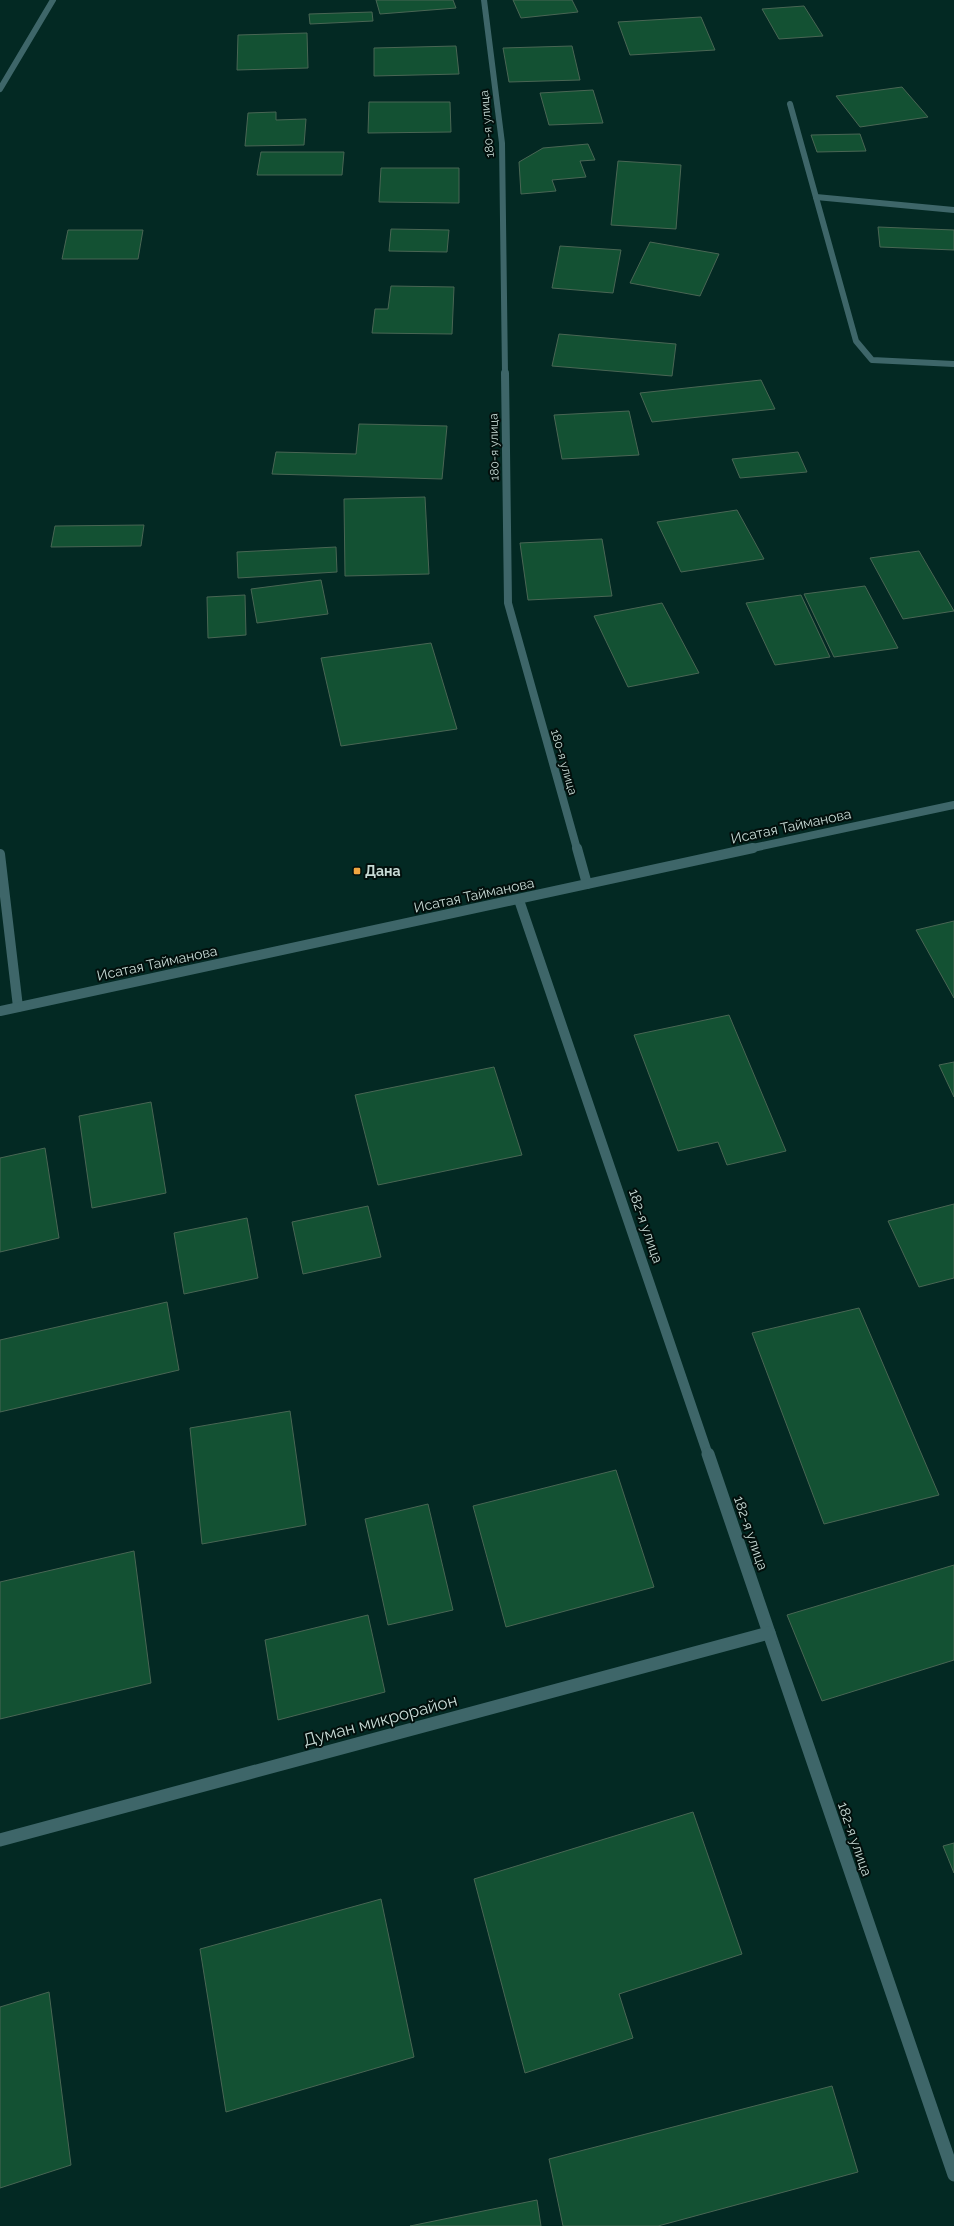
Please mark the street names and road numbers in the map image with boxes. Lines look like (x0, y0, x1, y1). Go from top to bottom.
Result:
street label: 180-я улица (477, 90, 497, 158)
street label: 180-я улица (486, 413, 502, 481)
street label: 180-я улица (548, 728, 580, 796)
street label: Исатая Тайманова (729, 805, 853, 847)
street label: Исатая Тайманова (412, 874, 536, 916)
street label: Исатая Тайманова (95, 942, 219, 984)
street label: 182-я улица (626, 1187, 666, 1265)
street label: 182-я улица (731, 1494, 771, 1572)
street label: Думан микрорайон (301, 1690, 459, 1750)
street label: 182-я улица (835, 1800, 875, 1878)

